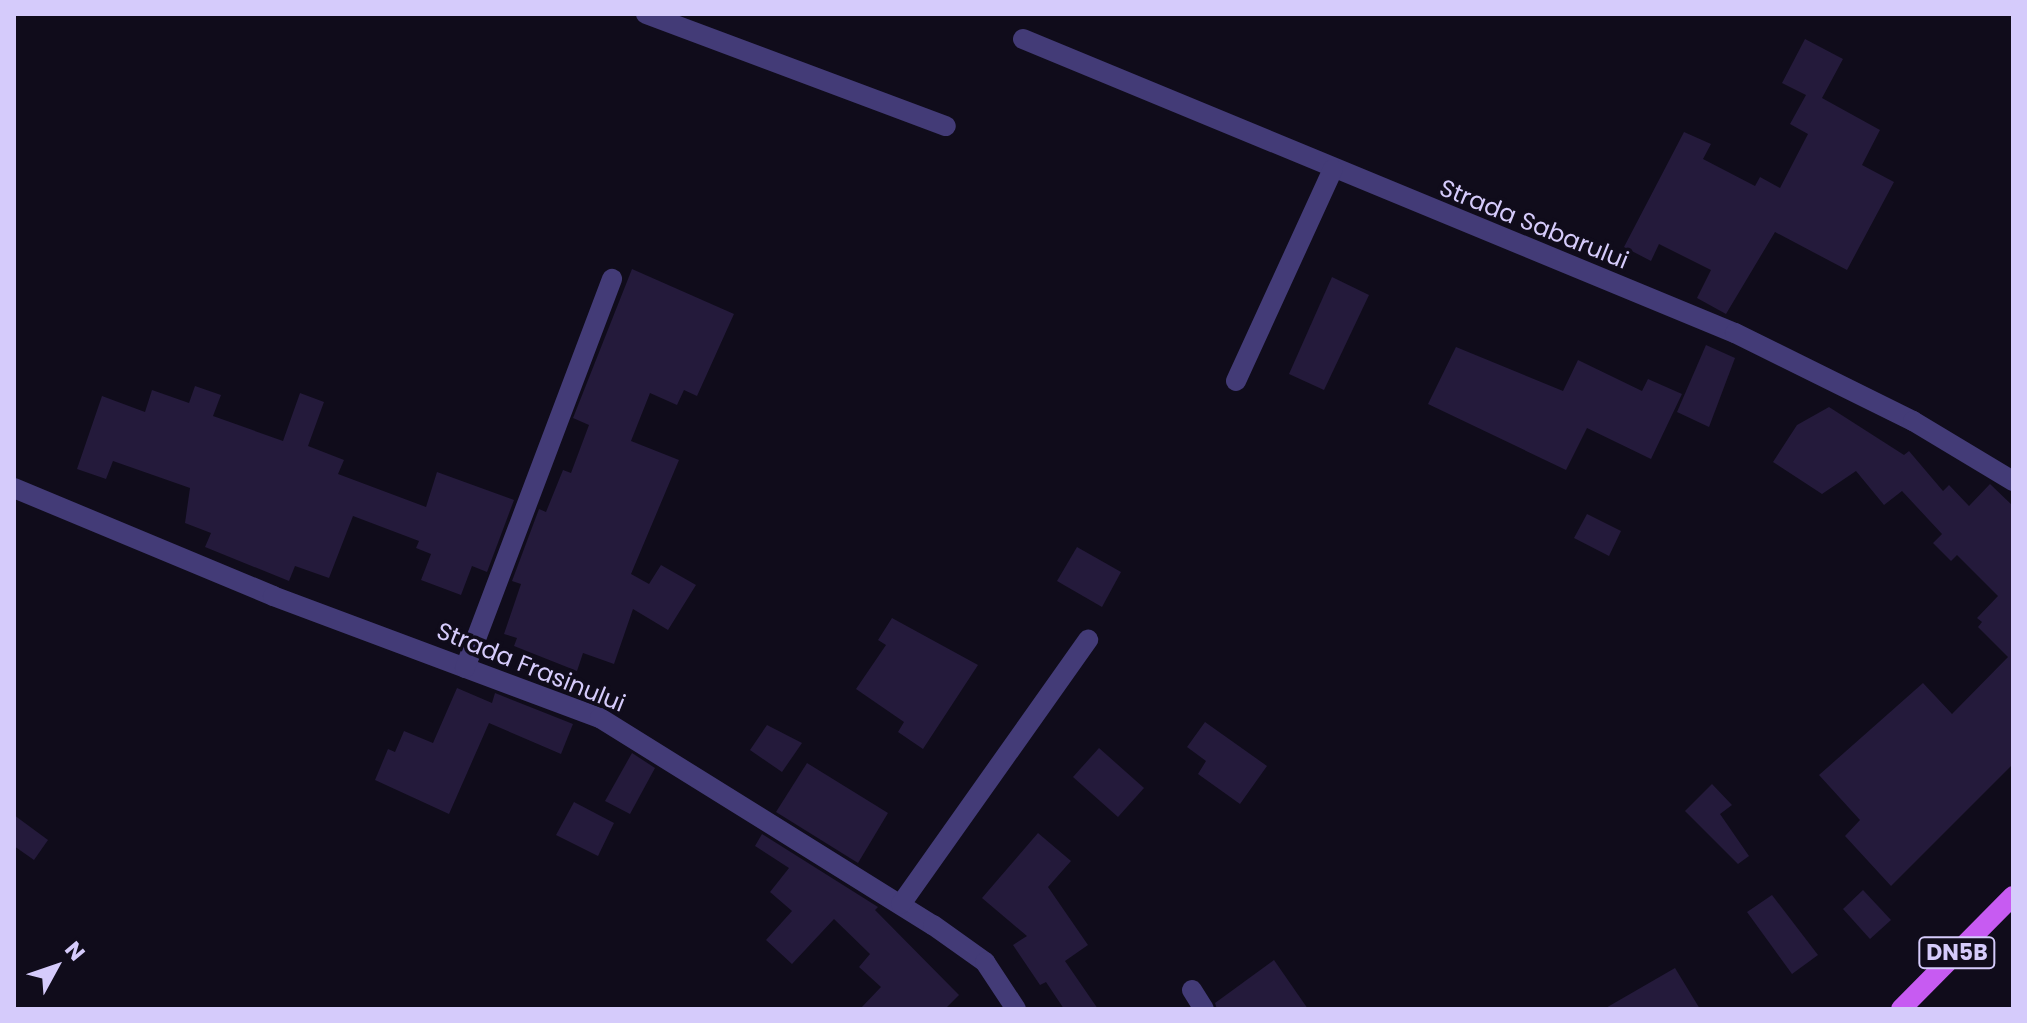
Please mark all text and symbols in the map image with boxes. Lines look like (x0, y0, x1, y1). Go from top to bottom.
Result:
street label: Strada Sabarului (1435, 173, 1633, 275)
street label: Strada Frasinului (433, 616, 629, 718)
north arrow (16, 927, 96, 1007)
text: N (58, 935, 92, 968)
road number: DN5B (1917, 935, 1997, 971)

